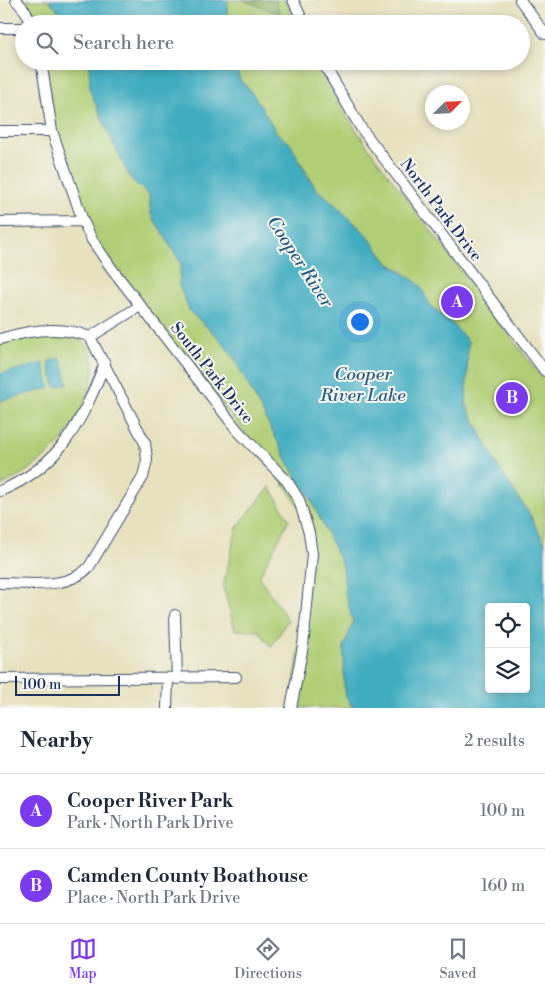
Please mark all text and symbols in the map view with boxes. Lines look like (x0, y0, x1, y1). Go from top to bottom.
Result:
search box (15, 15, 530, 70)
icon: search (33, 29, 61, 57)
text: Search here (73, 31, 174, 55)
north arrow (425, 85, 470, 130)
street label: North Park Drive (396, 154, 486, 266)
water label: Cooper River (262, 212, 338, 312)
pin: A (441, 283, 473, 321)
your location (347, 309, 373, 335)
street label: South Park Drive (166, 318, 258, 428)
water label: Cooper River Lake (319, 363, 406, 407)
pin: B (496, 379, 528, 417)
map controls (485, 603, 530, 693)
button: locate (485, 603, 530, 648)
button: layers (485, 648, 530, 693)
scale bar (15, 673, 120, 696)
text: 100 m (22, 676, 61, 694)
text: Nearby (20, 728, 93, 754)
text: 2 results (464, 731, 525, 751)
text: Cooper River Park (67, 789, 234, 813)
text: A (30, 801, 42, 821)
text: 100 m (480, 801, 525, 821)
text: Park · North Park Drive (67, 813, 234, 833)
text: Camden County Boathouse (67, 864, 308, 888)
text: B (30, 876, 42, 896)
text: 160 m (481, 876, 525, 896)
text: Place · North Park Drive (67, 888, 240, 908)
tab: Map (69, 935, 97, 983)
tab: Directions (234, 935, 302, 983)
tab: Saved (439, 935, 476, 983)

